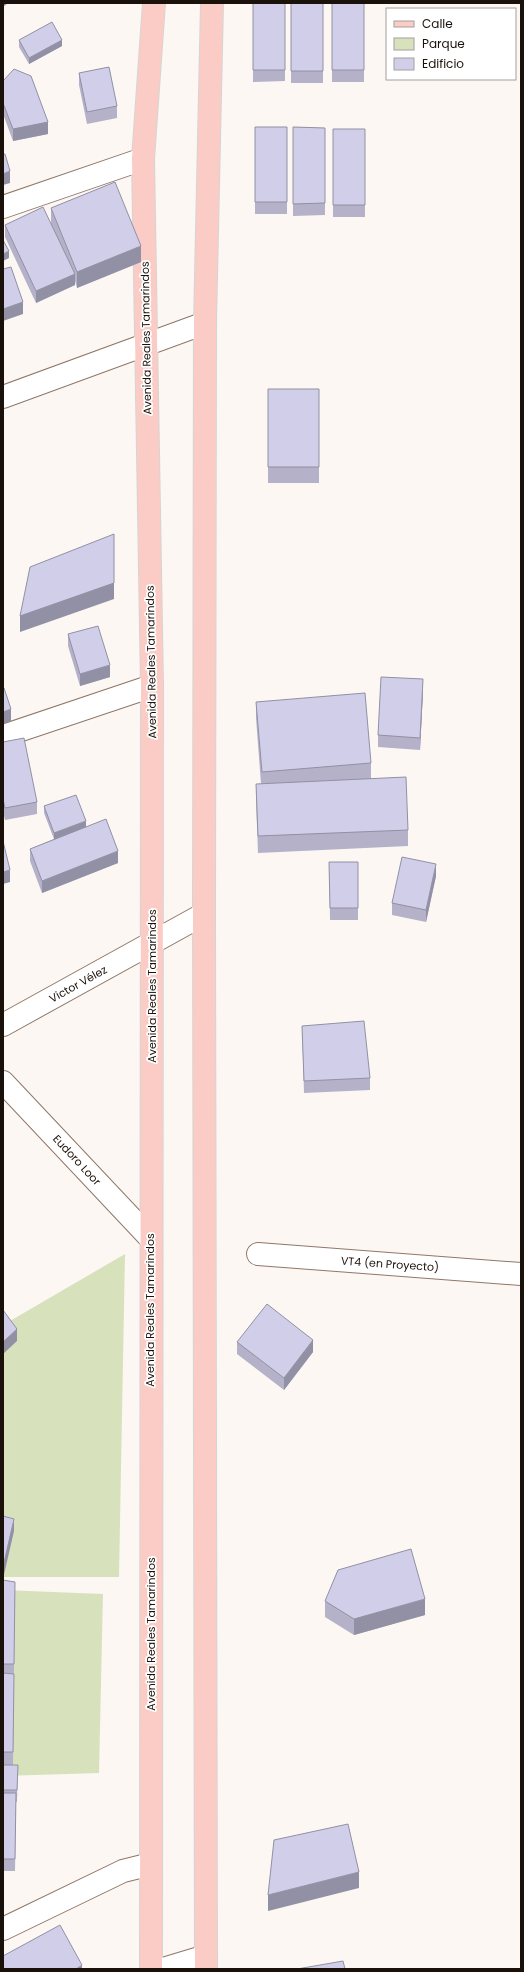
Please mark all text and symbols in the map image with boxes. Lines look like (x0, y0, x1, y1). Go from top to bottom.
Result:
legend (386, 8, 516, 80)
text: Calle (422, 15, 453, 32)
text: Parque (422, 35, 465, 52)
text: Edificio (422, 55, 464, 72)
street label: Avenida Reales Tamarindos (137, 261, 155, 415)
street label: Avenida Reales Tamarindos (142, 585, 160, 739)
street label: Avenida Reales Tamarindos (144, 909, 160, 1063)
street label: Victor Vélez (46, 962, 110, 1006)
street label: Eudoro Loor (49, 1131, 105, 1189)
street label: Avenida Reales Tamarindos (142, 1233, 158, 1387)
street label: VT4 (en Proyecto) (340, 1253, 440, 1275)
street label: Avenida Reales Tamarindos (143, 1557, 159, 1711)

